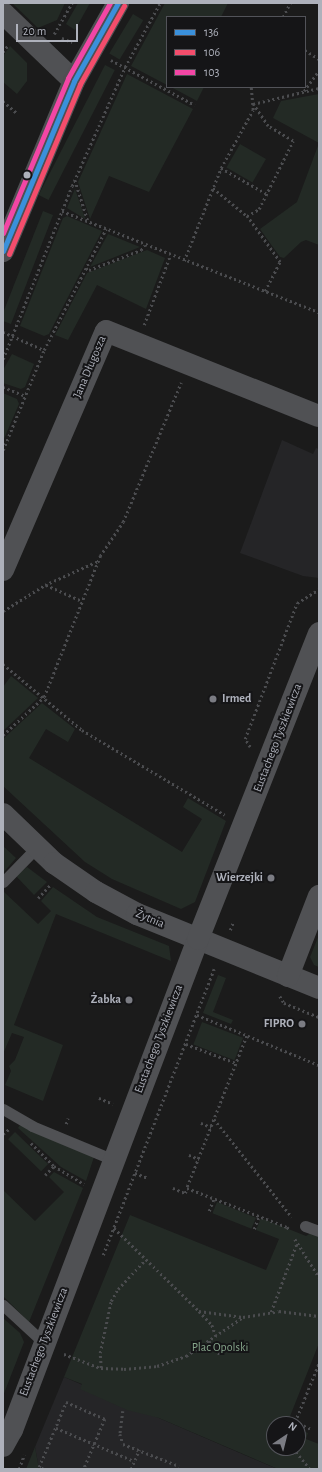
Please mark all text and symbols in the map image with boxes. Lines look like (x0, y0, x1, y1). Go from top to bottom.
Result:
scale bar (18, 16, 80, 42)
legend (166, 16, 306, 88)
text: 20 m (23, 25, 46, 37)
text: 136 (204, 26, 219, 38)
text: 106 (204, 46, 220, 58)
text: 103 (204, 66, 219, 78)
unlabelled marker (22, 170, 32, 180)
street label: Jana Długosza (70, 334, 110, 400)
street label: Eustachego Tyszkiewicza (251, 682, 305, 794)
place label: Irmed (222, 692, 251, 706)
marker: Irmed (207, 693, 219, 705)
place label: Wierzejki (216, 871, 263, 885)
marker: Wierzejki (266, 873, 276, 883)
street label: Żytnia (134, 907, 166, 931)
street label: Eustachego Tyszkiewicza (132, 983, 186, 1095)
place label: Żabka (91, 993, 121, 1007)
marker: Żabka (124, 995, 134, 1005)
place label: FIPRO (264, 1017, 294, 1031)
marker: FIPRO (297, 1019, 307, 1029)
street label: Eustachego Tyszkiewicza (17, 1286, 71, 1398)
park label: Plac Opolski (192, 1341, 248, 1355)
north arrow (266, 1416, 306, 1456)
text: N (286, 1420, 299, 1433)

